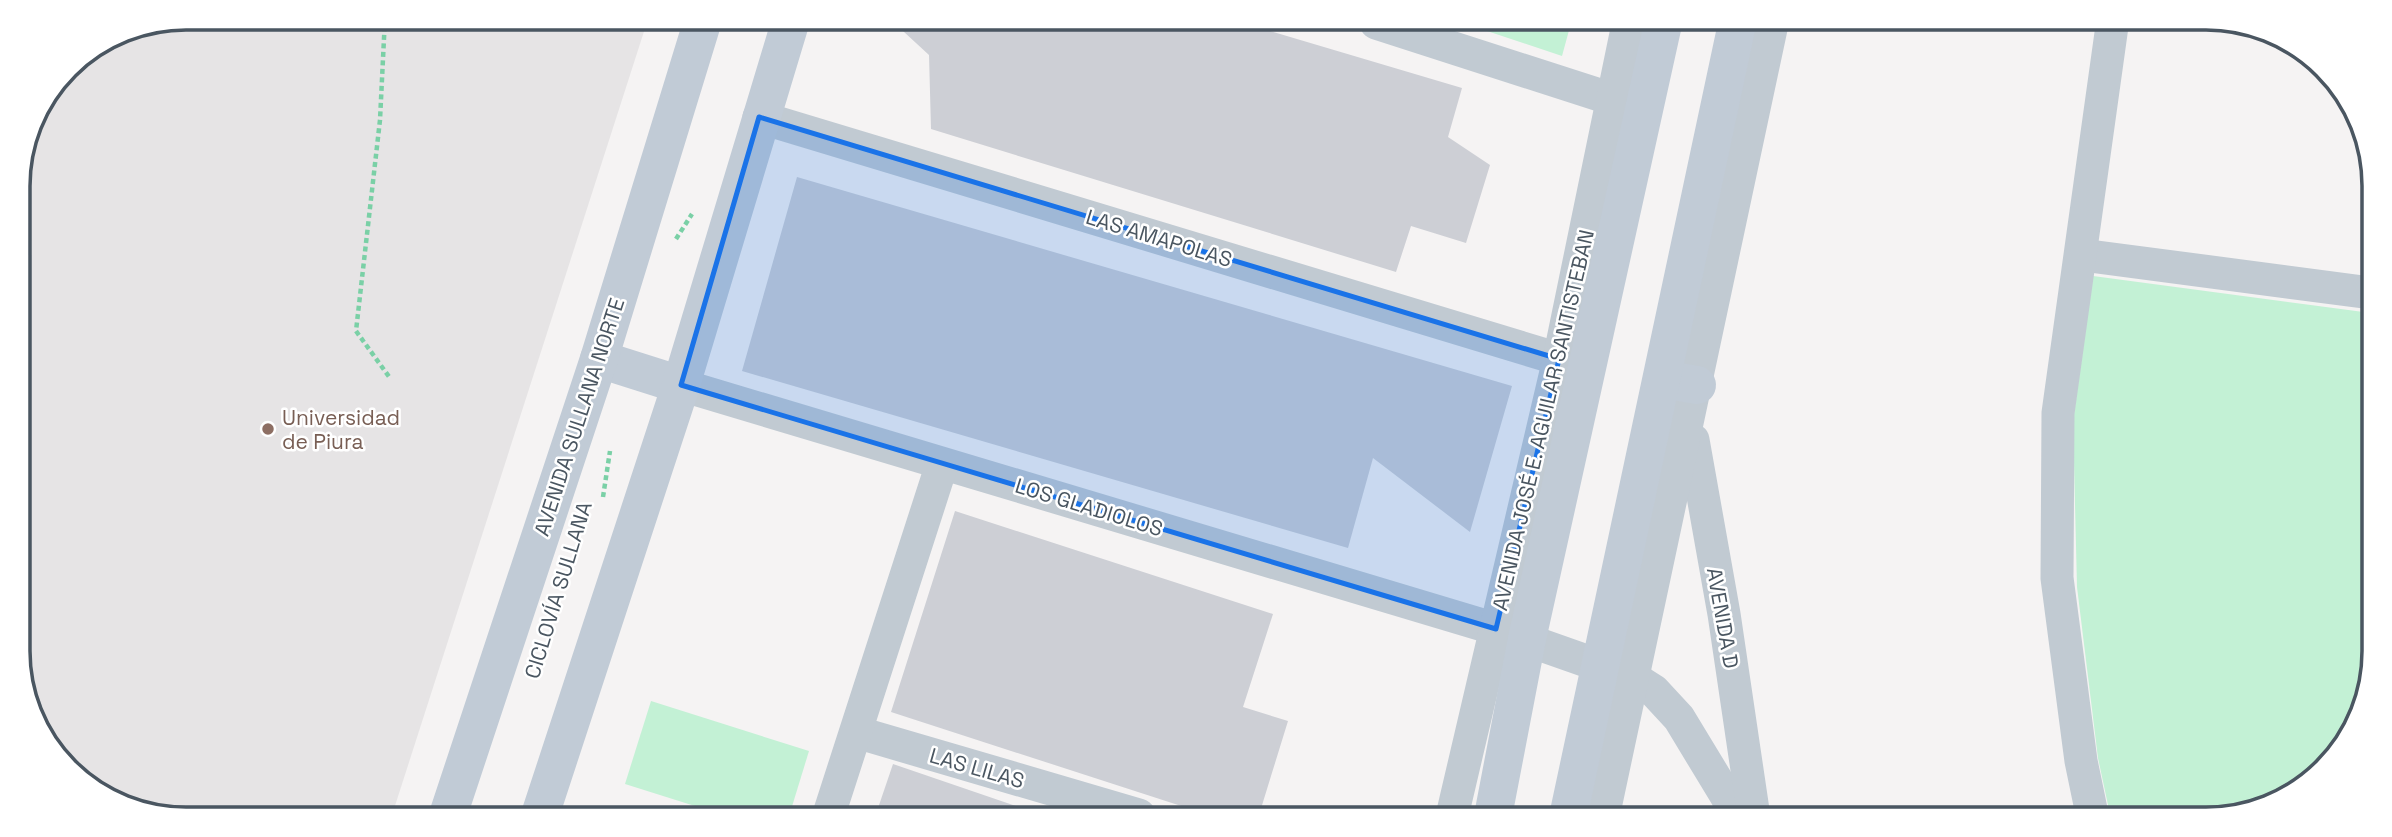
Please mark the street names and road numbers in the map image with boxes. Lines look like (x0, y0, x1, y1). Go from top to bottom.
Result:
street label: LAS AMAPOLAS (1083, 203, 1235, 273)
street label: AVENIDA JOSÉ E. AGUILAR SANTISTEBAN (1486, 227, 1600, 613)
street label: AVENIDA SULLANA NORTE (528, 295, 630, 539)
street label: LOS GLADIOLOS (1012, 472, 1166, 542)
street label: CICLOVÍA SULLANA (518, 498, 598, 682)
street label: AVENIDA D (1701, 565, 1745, 671)
street label: LAS LILAS (927, 742, 1027, 794)

